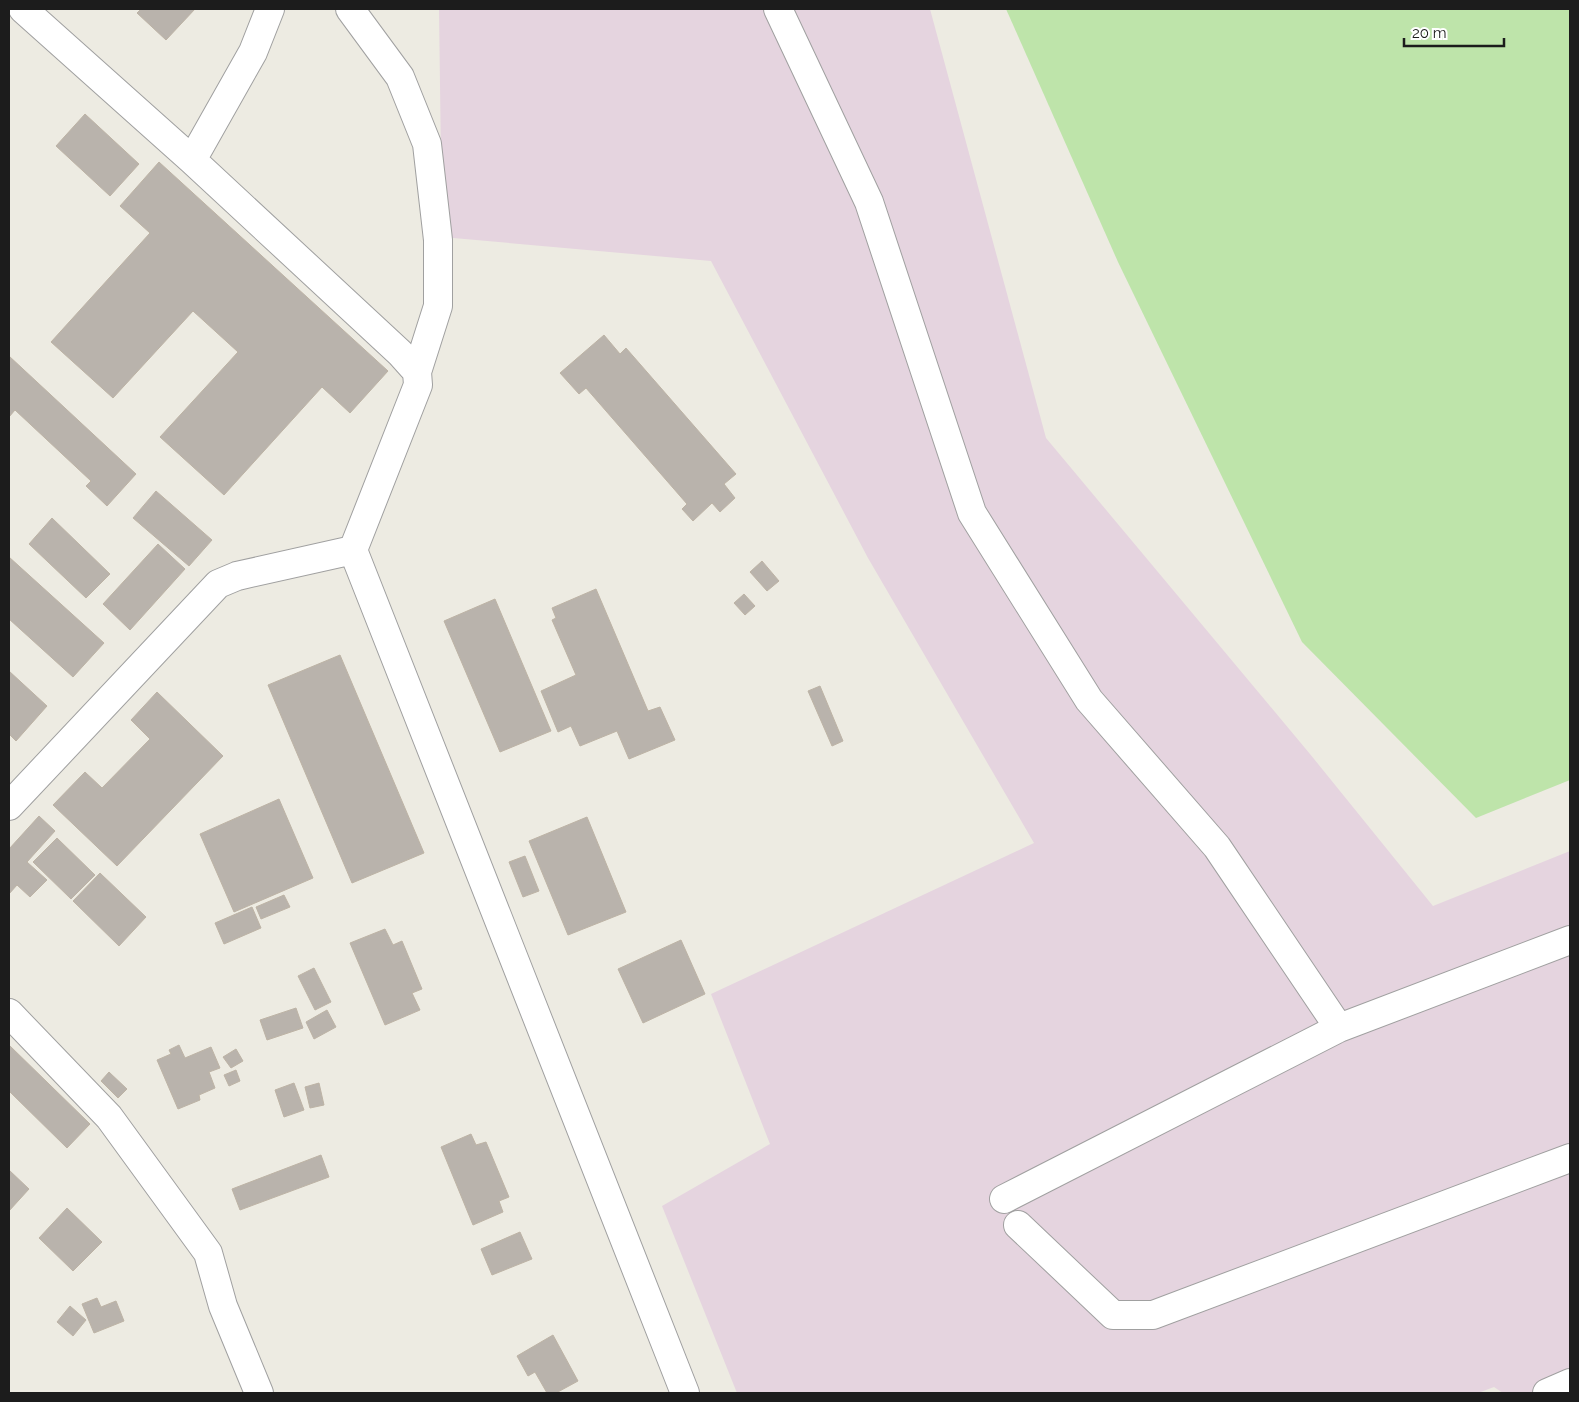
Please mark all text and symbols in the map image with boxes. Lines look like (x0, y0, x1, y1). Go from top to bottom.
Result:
scale bar (1404, 15, 1504, 47)
text: 20 m (1412, 24, 1447, 42)

